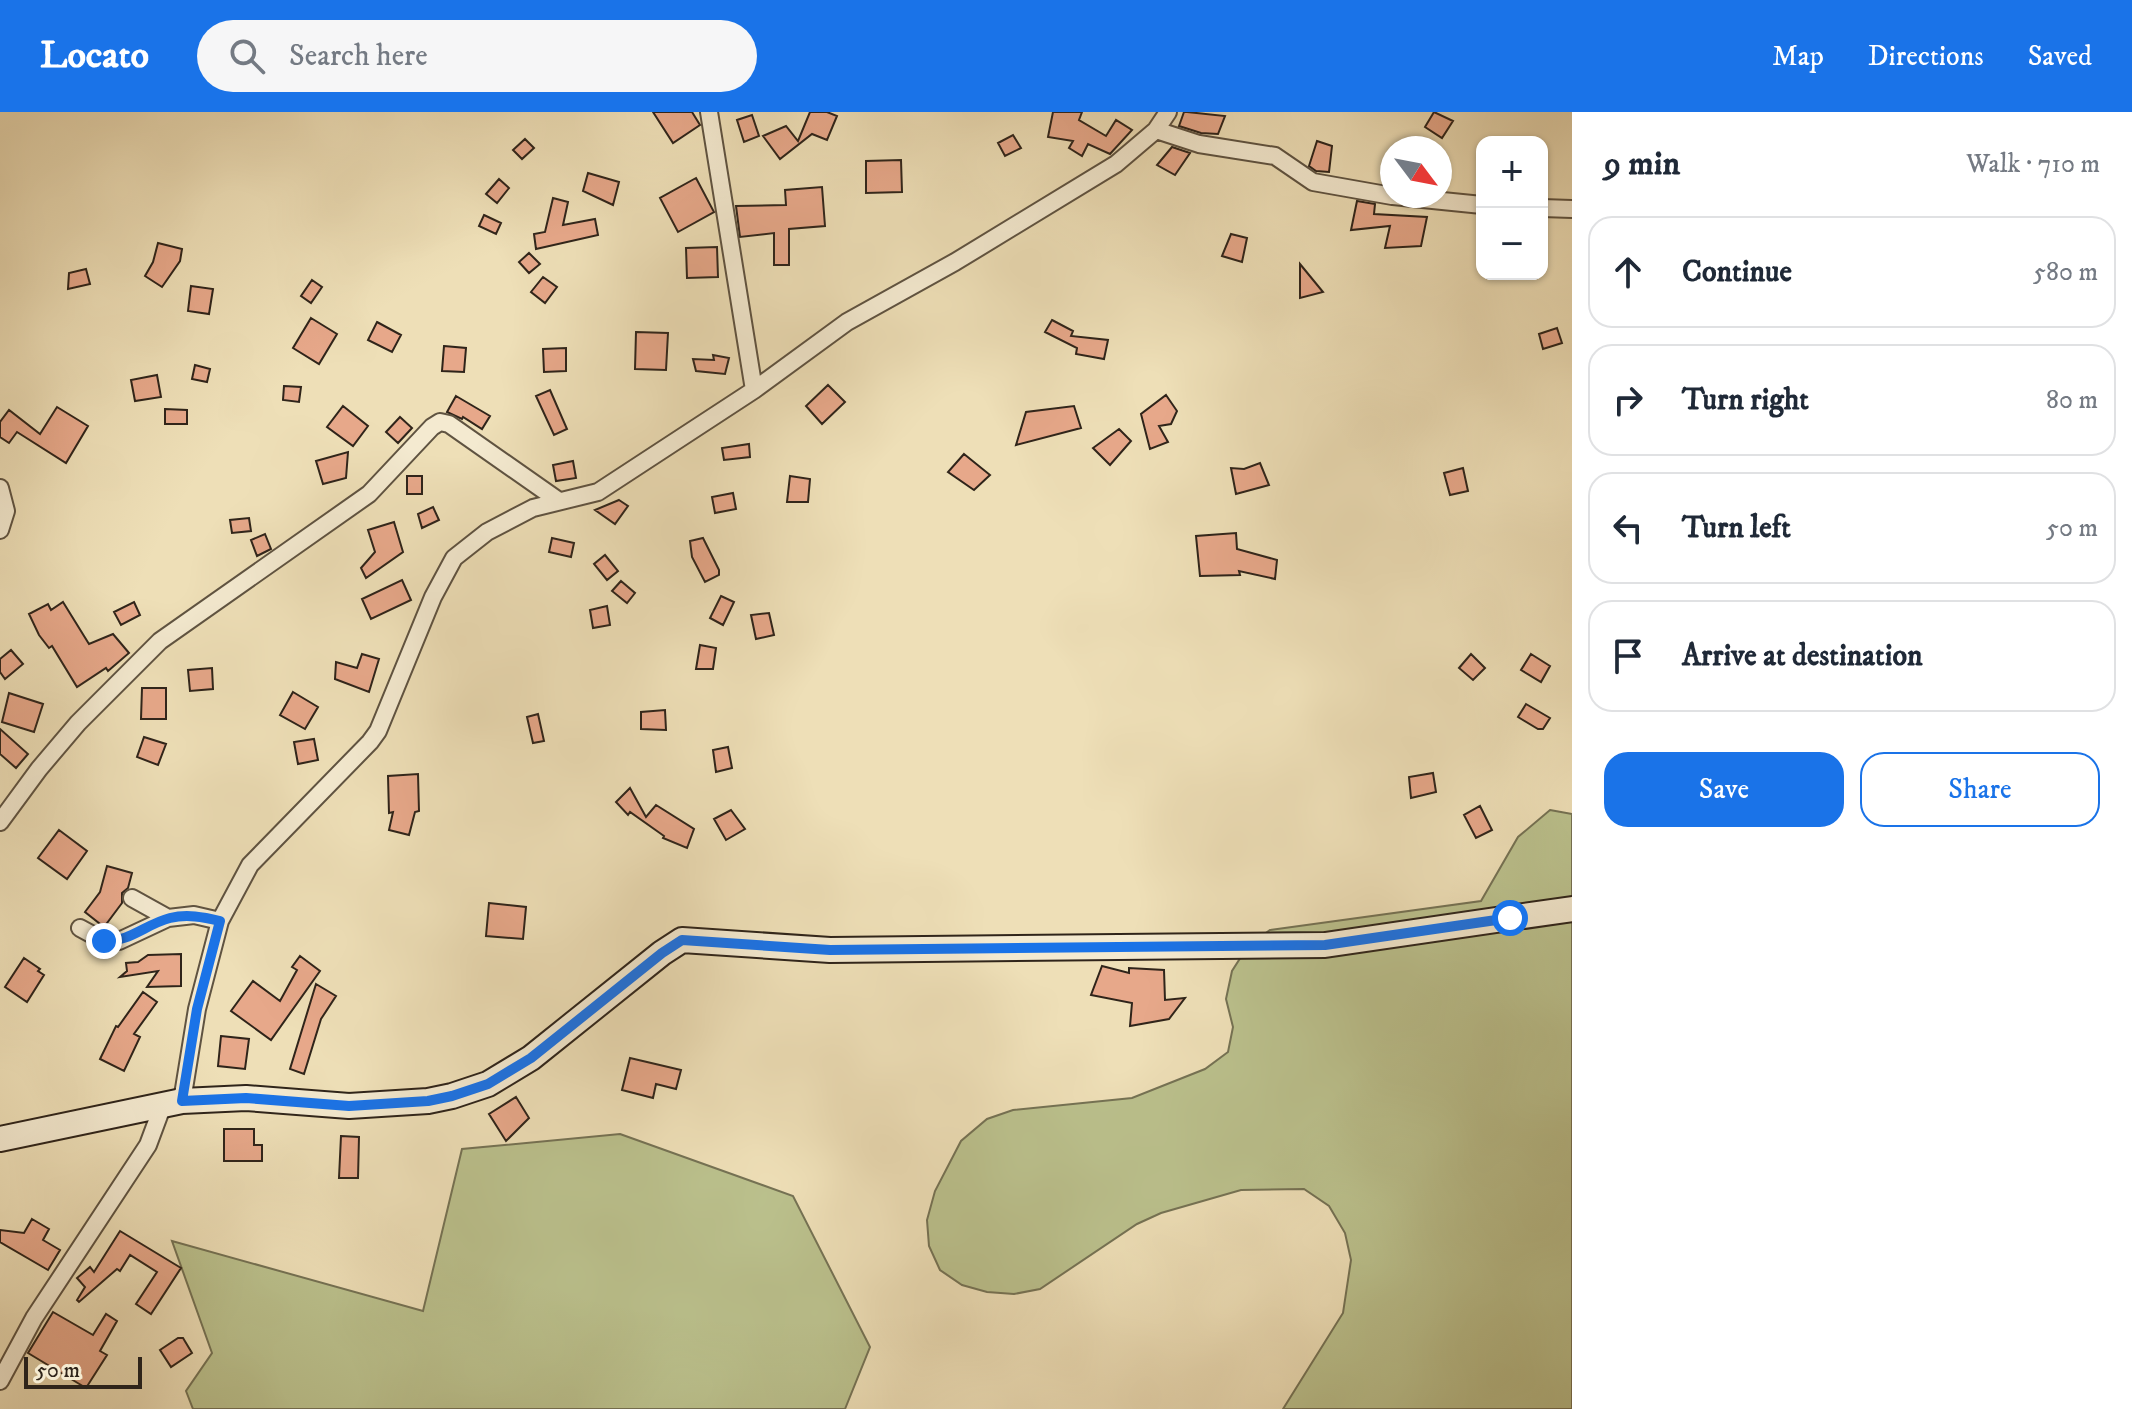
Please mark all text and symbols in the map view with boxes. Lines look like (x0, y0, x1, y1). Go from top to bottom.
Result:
search box (197, 20, 757, 92)
text: Locato (40, 32, 149, 80)
icon: search (225, 34, 269, 78)
text: Search here (289, 38, 428, 75)
text: Map (1772, 39, 1824, 74)
text: Directions (1868, 39, 1984, 74)
text: Saved (2028, 39, 2092, 74)
north arrow (1380, 136, 1452, 208)
map controls (1476, 136, 1548, 280)
button: + (1476, 136, 1548, 208)
text: 9 min (1604, 143, 1680, 185)
text: Walk · 710 m (1966, 148, 2100, 181)
button: − (1476, 208, 1548, 280)
icon: ahead (1606, 250, 1650, 294)
text: Continue (1682, 254, 1792, 291)
text: 580 m (2033, 256, 2098, 289)
icon: right (1606, 378, 1650, 422)
text: Turn right (1682, 382, 1809, 419)
text: 80 m (2046, 384, 2098, 417)
icon: left (1606, 506, 1650, 550)
text: Turn left (1682, 510, 1791, 547)
text: 50 m (2046, 512, 2098, 545)
icon: arrive (1606, 634, 1650, 678)
text: Arrive at destination (1682, 638, 1923, 675)
button: Save (1604, 752, 1844, 827)
button: Share (1860, 752, 2100, 827)
route start (1492, 900, 1528, 936)
route end (86, 923, 122, 959)
scale bar (24, 1353, 142, 1389)
text: 50 m (36, 1357, 80, 1384)

